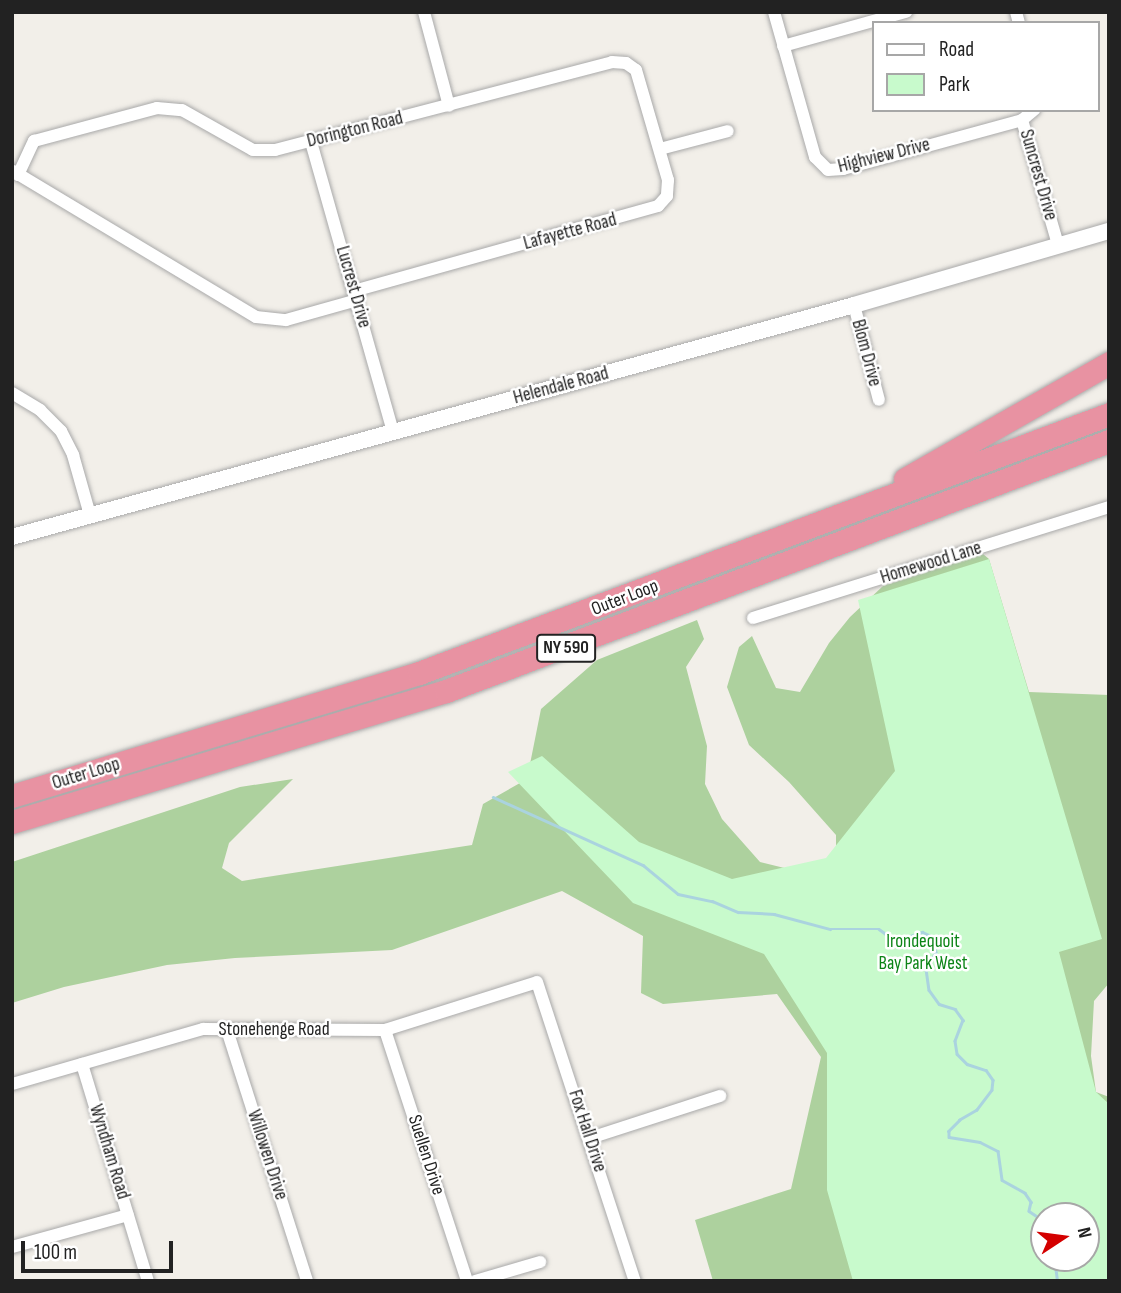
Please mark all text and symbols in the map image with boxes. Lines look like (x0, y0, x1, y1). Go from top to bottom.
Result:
legend (872, 21, 1100, 112)
text: Road (939, 37, 974, 62)
text: Park (939, 72, 970, 97)
street label: Dorington Road (305, 107, 405, 153)
street label: Suncrest Drive (1014, 127, 1062, 223)
street label: Highview Drive (836, 134, 932, 178)
street label: Lafayette Road (521, 209, 619, 255)
street label: Lucrest Drive (330, 243, 376, 331)
street label: Blom Drive (846, 317, 886, 389)
street label: Helendale Road (511, 362, 611, 410)
street label: Homewood Lane (878, 537, 984, 589)
street label: Outer Loop (588, 575, 662, 621)
road number: NY 590 (534, 634, 598, 662)
street label: Outer Loop (49, 753, 123, 795)
park label: Irondequoit Bay Park West (878, 931, 968, 975)
street label: Stonehenge Road (218, 1019, 330, 1041)
street label: Fox Hall Drive (563, 1087, 611, 1175)
street label: Wyndham Road (84, 1102, 134, 1202)
street label: Willowen Drive (242, 1107, 292, 1203)
street label: Suellen Drive (402, 1112, 450, 1198)
north arrow (1030, 1202, 1100, 1272)
text: N (1072, 1225, 1096, 1240)
scale bar (24, 1226, 177, 1270)
text: 100 m (34, 1240, 77, 1265)

